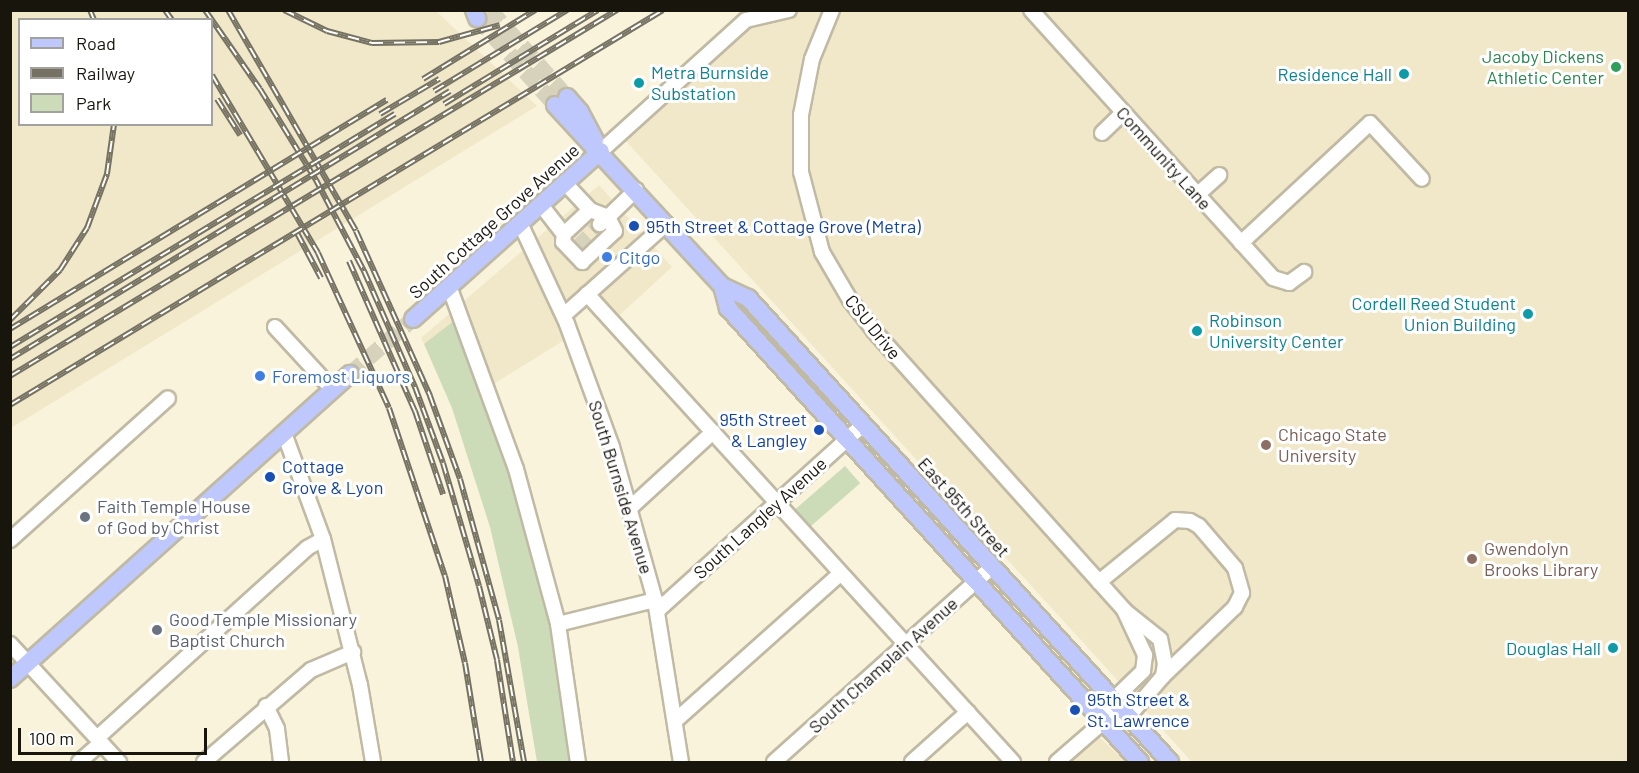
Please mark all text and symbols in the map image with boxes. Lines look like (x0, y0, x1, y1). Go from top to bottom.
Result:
legend (18, 18, 213, 126)
text: Road (76, 32, 116, 54)
place label: Jacoby Dickens Athletic Center (1482, 46, 1604, 88)
marker: Jacoby Dickens Athletic Center (1609, 60, 1623, 74)
text: Railway (76, 62, 135, 84)
place label: Metra Burnside Substation (651, 62, 769, 104)
place label: Residence Hall (1278, 63, 1392, 85)
marker: Residence Hall (1397, 67, 1411, 81)
marker: Metra Burnside Substation (632, 76, 646, 90)
text: Park (76, 92, 111, 114)
street label: Community Lane (1112, 102, 1216, 214)
street label: South Cottage Grove Avenue (405, 139, 583, 303)
place label: 95th Street & Cottage Grove (Metra) (646, 215, 921, 237)
marker: 95th Street & Cottage Grove (Metra) (627, 219, 641, 233)
place label: Citgo (619, 246, 660, 268)
marker: Citgo (600, 250, 614, 264)
street label: CSU Drive (840, 290, 906, 364)
place label: Cordell Reed Student Union Building (1352, 293, 1516, 336)
marker: Cordell Reed Student Union Building (1521, 307, 1535, 321)
place label: Robinson University Center (1209, 310, 1344, 352)
marker: Robinson University Center (1190, 324, 1204, 338)
place label: Foremost Liquors (272, 365, 410, 387)
marker: Foremost Liquors (253, 369, 267, 383)
street label: South Burnside Avenue (584, 398, 658, 576)
place label: 95th Street & Langley (719, 409, 807, 452)
marker: 95th Street & Langley (812, 423, 826, 437)
place label: Chicago State University (1278, 424, 1387, 466)
marker: Chicago State University (1259, 438, 1273, 452)
street label: South Langley Avenue (689, 453, 831, 583)
street label: East 95th Street (914, 453, 1014, 561)
place label: Cottage Grove & Lyon (282, 456, 383, 498)
marker: Cottage Grove & Lyon (263, 470, 277, 484)
place label: Faith Temple House of God by Christ (97, 496, 251, 538)
marker: Faith Temple House of God by Christ (78, 510, 92, 524)
place label: Gwendolyn Brooks Library (1484, 538, 1598, 580)
marker: Gwendolyn Brooks Library (1465, 552, 1479, 566)
street label: South Champlain Avenue (804, 592, 962, 738)
place label: Good Temple Missionary Baptist Church (169, 609, 357, 652)
marker: Good Temple Missionary Baptist Church (150, 623, 164, 637)
place label: Douglas Hall (1506, 637, 1601, 659)
marker: Douglas Hall (1606, 641, 1620, 655)
place label: 95th Street & St. Lawrence (1087, 689, 1190, 732)
marker: 95th Street & St. Lawrence (1068, 703, 1082, 717)
scale bar (21, 716, 210, 754)
text: 100 m (29, 727, 74, 749)

